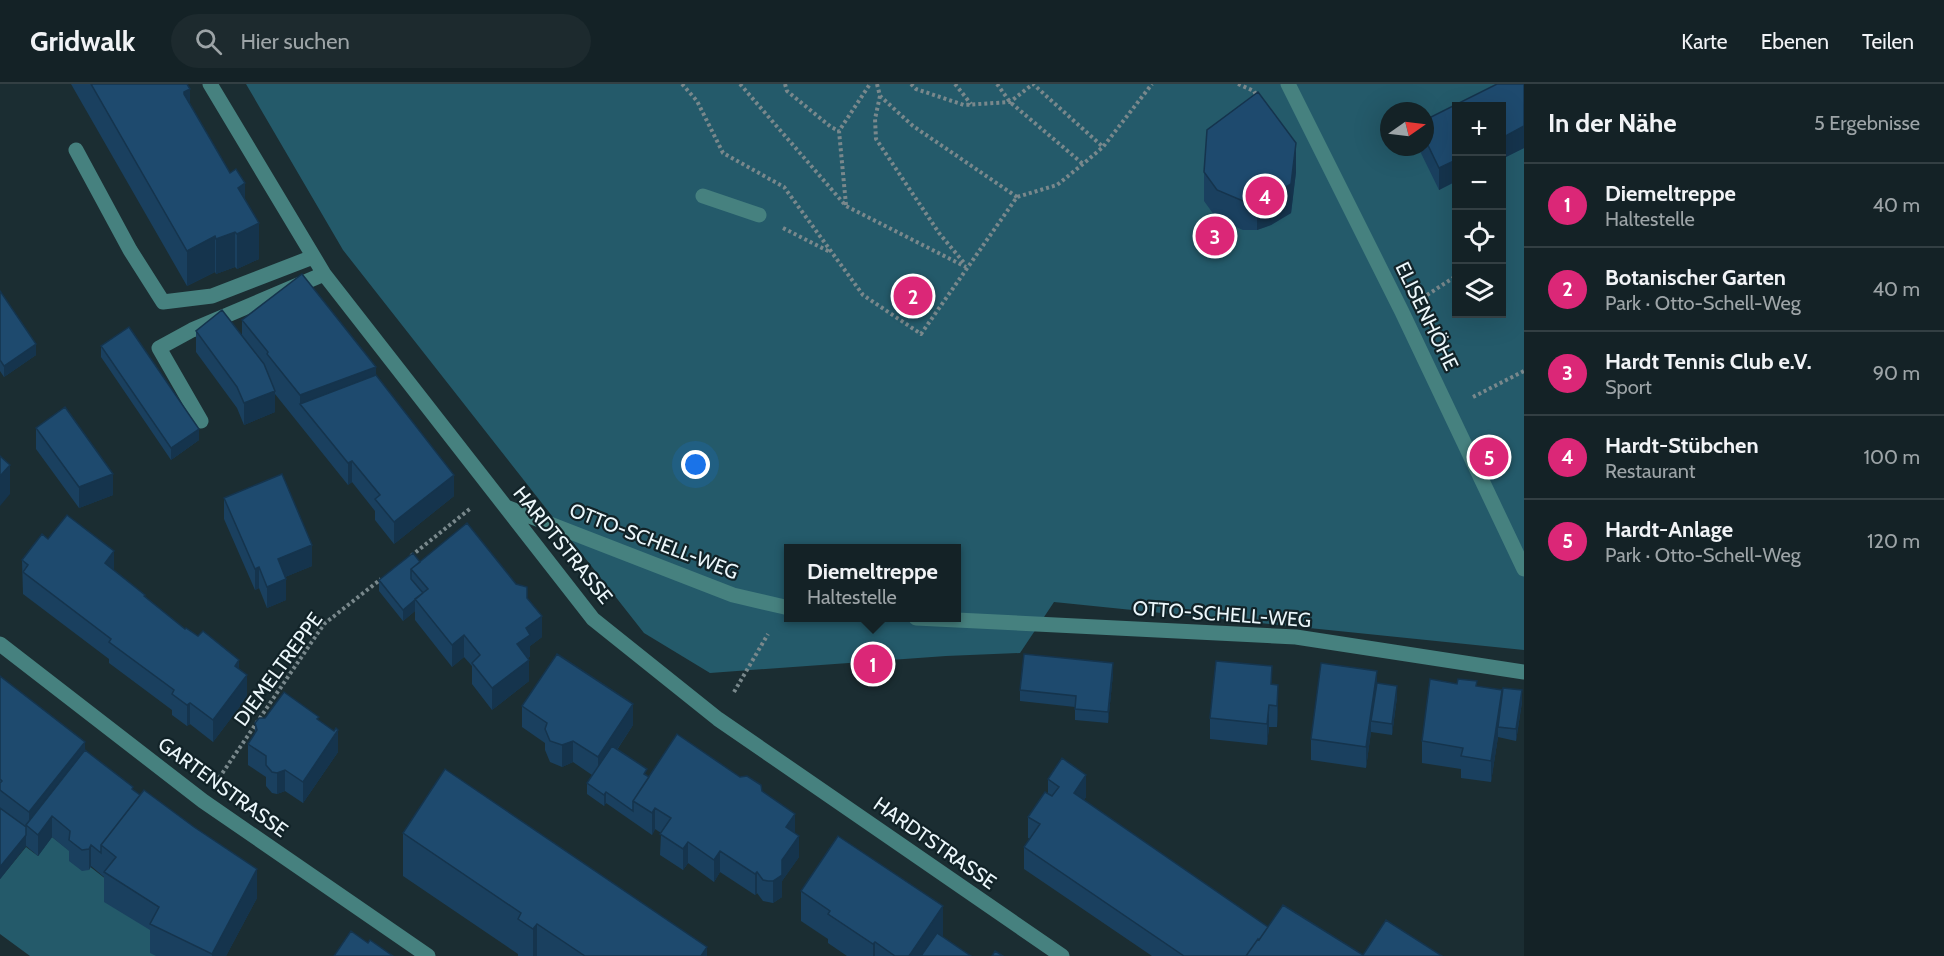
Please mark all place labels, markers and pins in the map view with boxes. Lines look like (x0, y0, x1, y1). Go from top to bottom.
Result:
pin: 4 (1246, 174, 1284, 218)
pin: 3 (1196, 214, 1234, 258)
pin: 2 (894, 274, 932, 318)
pin: 5 (1470, 434, 1508, 479)
pin: 1 (854, 642, 892, 686)

